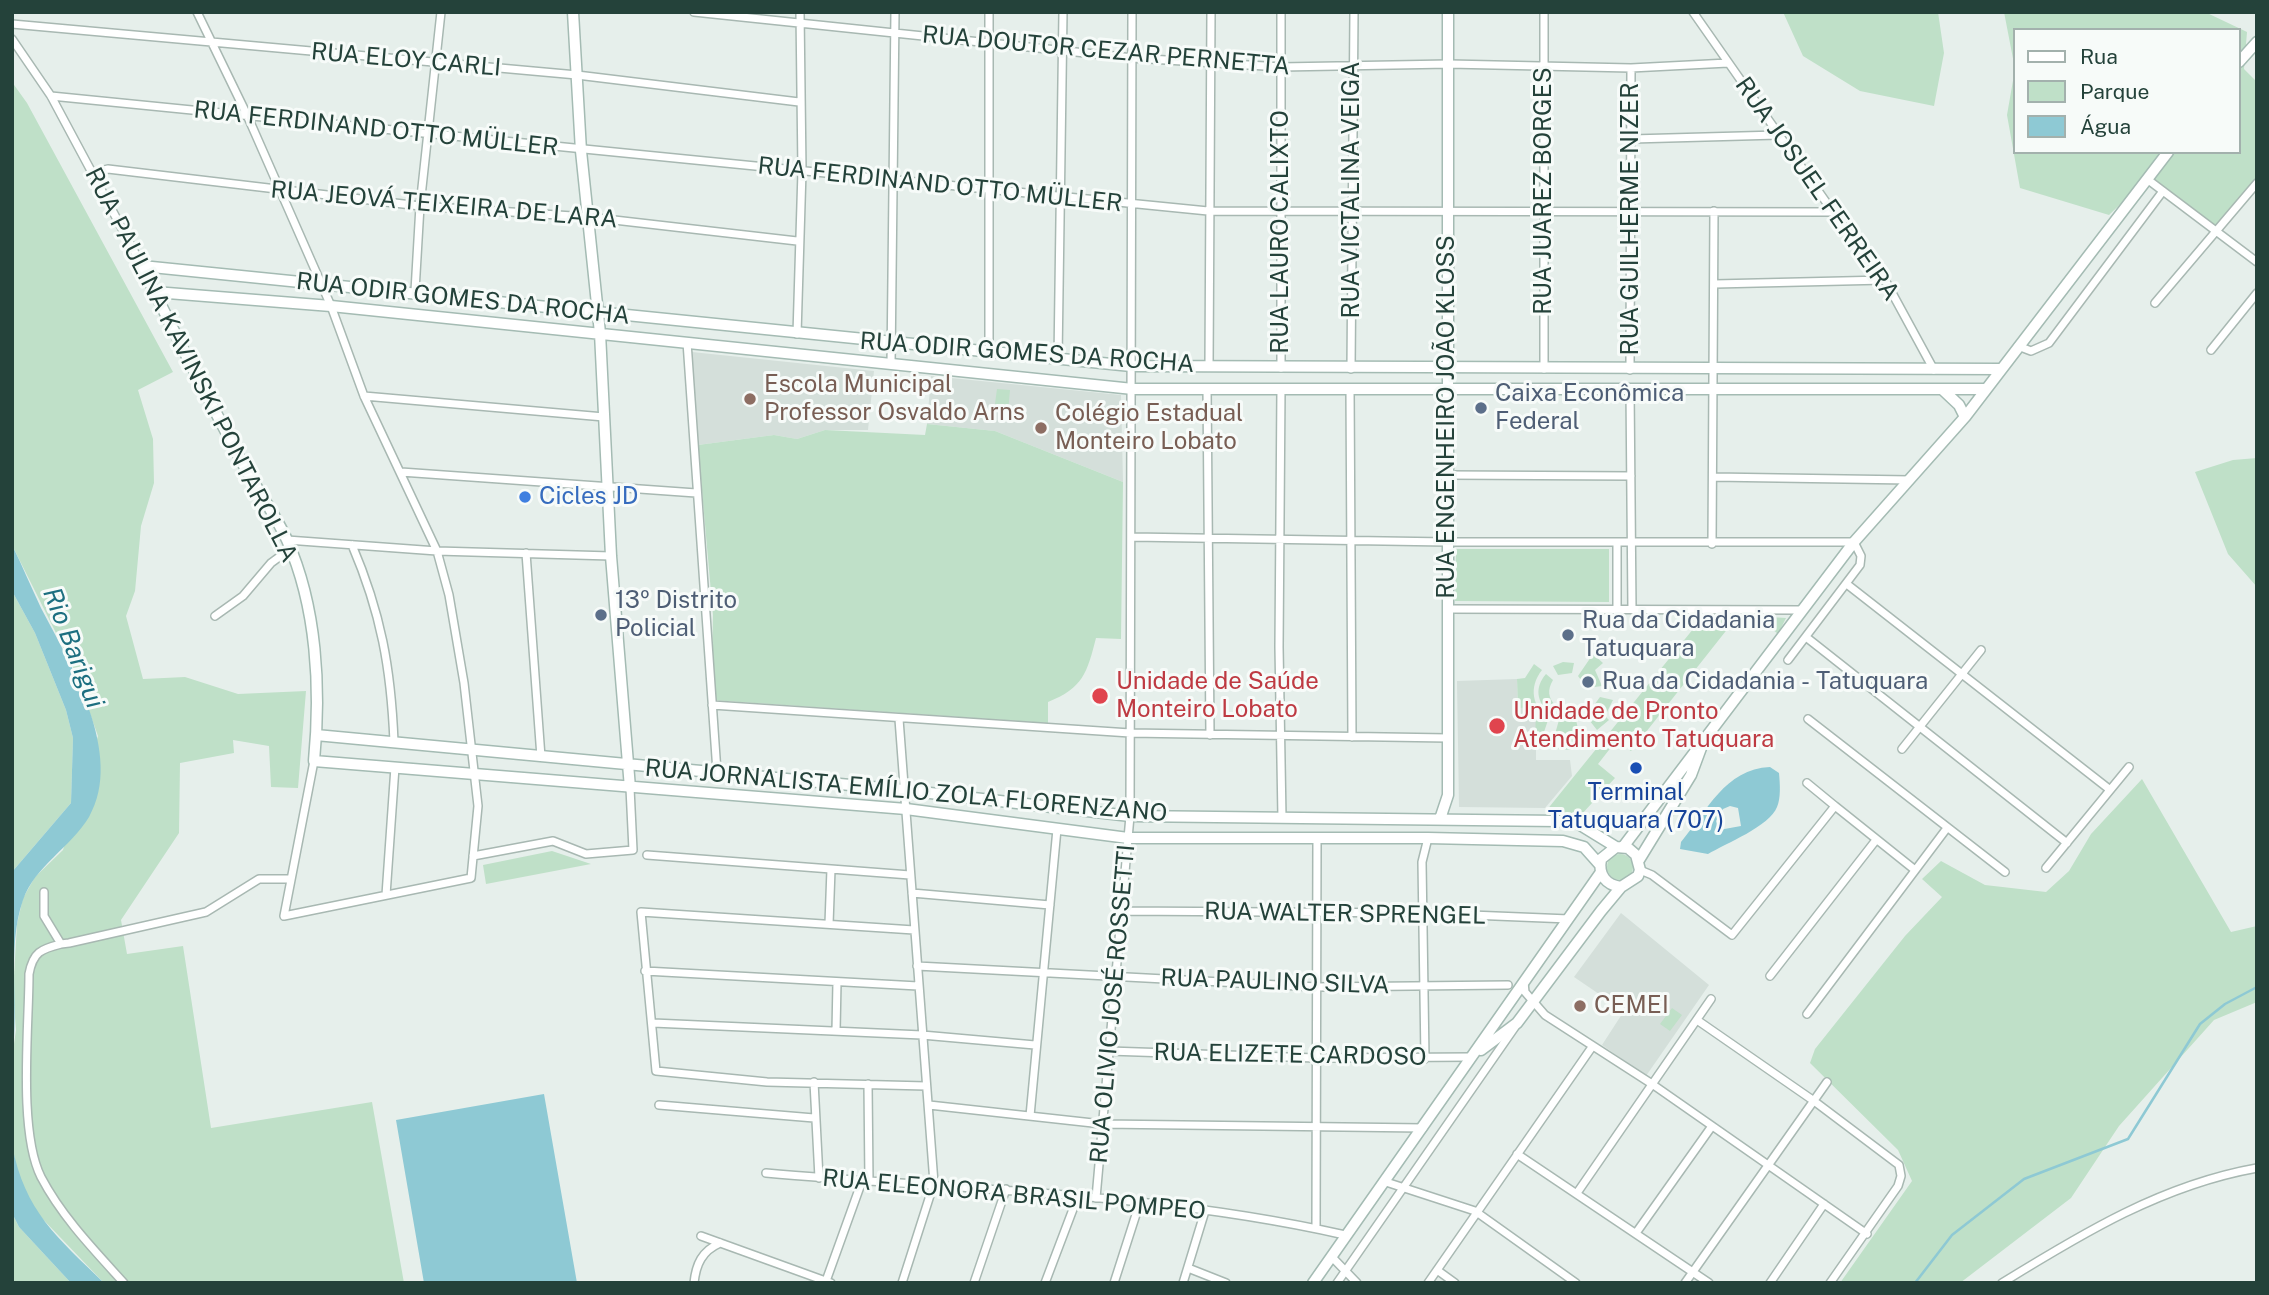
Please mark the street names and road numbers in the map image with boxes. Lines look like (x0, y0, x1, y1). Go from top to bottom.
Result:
street label: RUA DOUTOR CEZAR PERNETTA (921, 21, 1291, 81)
street label: RUA ELOY CARLI (310, 37, 502, 83)
street label: RUA VICTALINA VEIGA (1338, 61, 1366, 319)
street label: RUA JUAREZ BORGES (1530, 67, 1558, 315)
street label: RUA JOSUEL FERREIRA (1729, 72, 1905, 306)
street label: RUA GUILHERME NIZER (1617, 83, 1645, 355)
street label: RUA FERDINAND OTTO MÜLLER (192, 96, 560, 162)
street label: RUA LAURO CALIXTO (1267, 110, 1295, 354)
street label: RUA FERDINAND OTTO MÜLLER (756, 152, 1124, 218)
street label: RUA PAULINA KAVINSKI PONTAROLLA (78, 163, 304, 567)
street label: RUA JEOVÁ TEIXEIRA DE LARA (269, 175, 619, 235)
street label: RUA ENGENHEIRO JOÃO KLOSS (1433, 235, 1461, 599)
street label: RUA ODIR GOMES DA ROCHA (295, 267, 631, 331)
street label: RUA ODIR GOMES DA ROCHA (859, 327, 1195, 379)
street label: RUA JORNALISTA EMÍLIO ZOLA FLORENZANO (644, 754, 1168, 828)
street label: RUA OLIVIO JOSÉ ROSSETTI (1085, 843, 1141, 1165)
street label: RUA WALTER SPRENGEL (1204, 897, 1486, 931)
street label: RUA PAULINO SILVA (1160, 964, 1390, 1000)
street label: RUA ELIZETE CARDOSO (1153, 1038, 1427, 1072)
street label: RUA ELEONORA BRASIL POMPEO (821, 1164, 1207, 1226)

